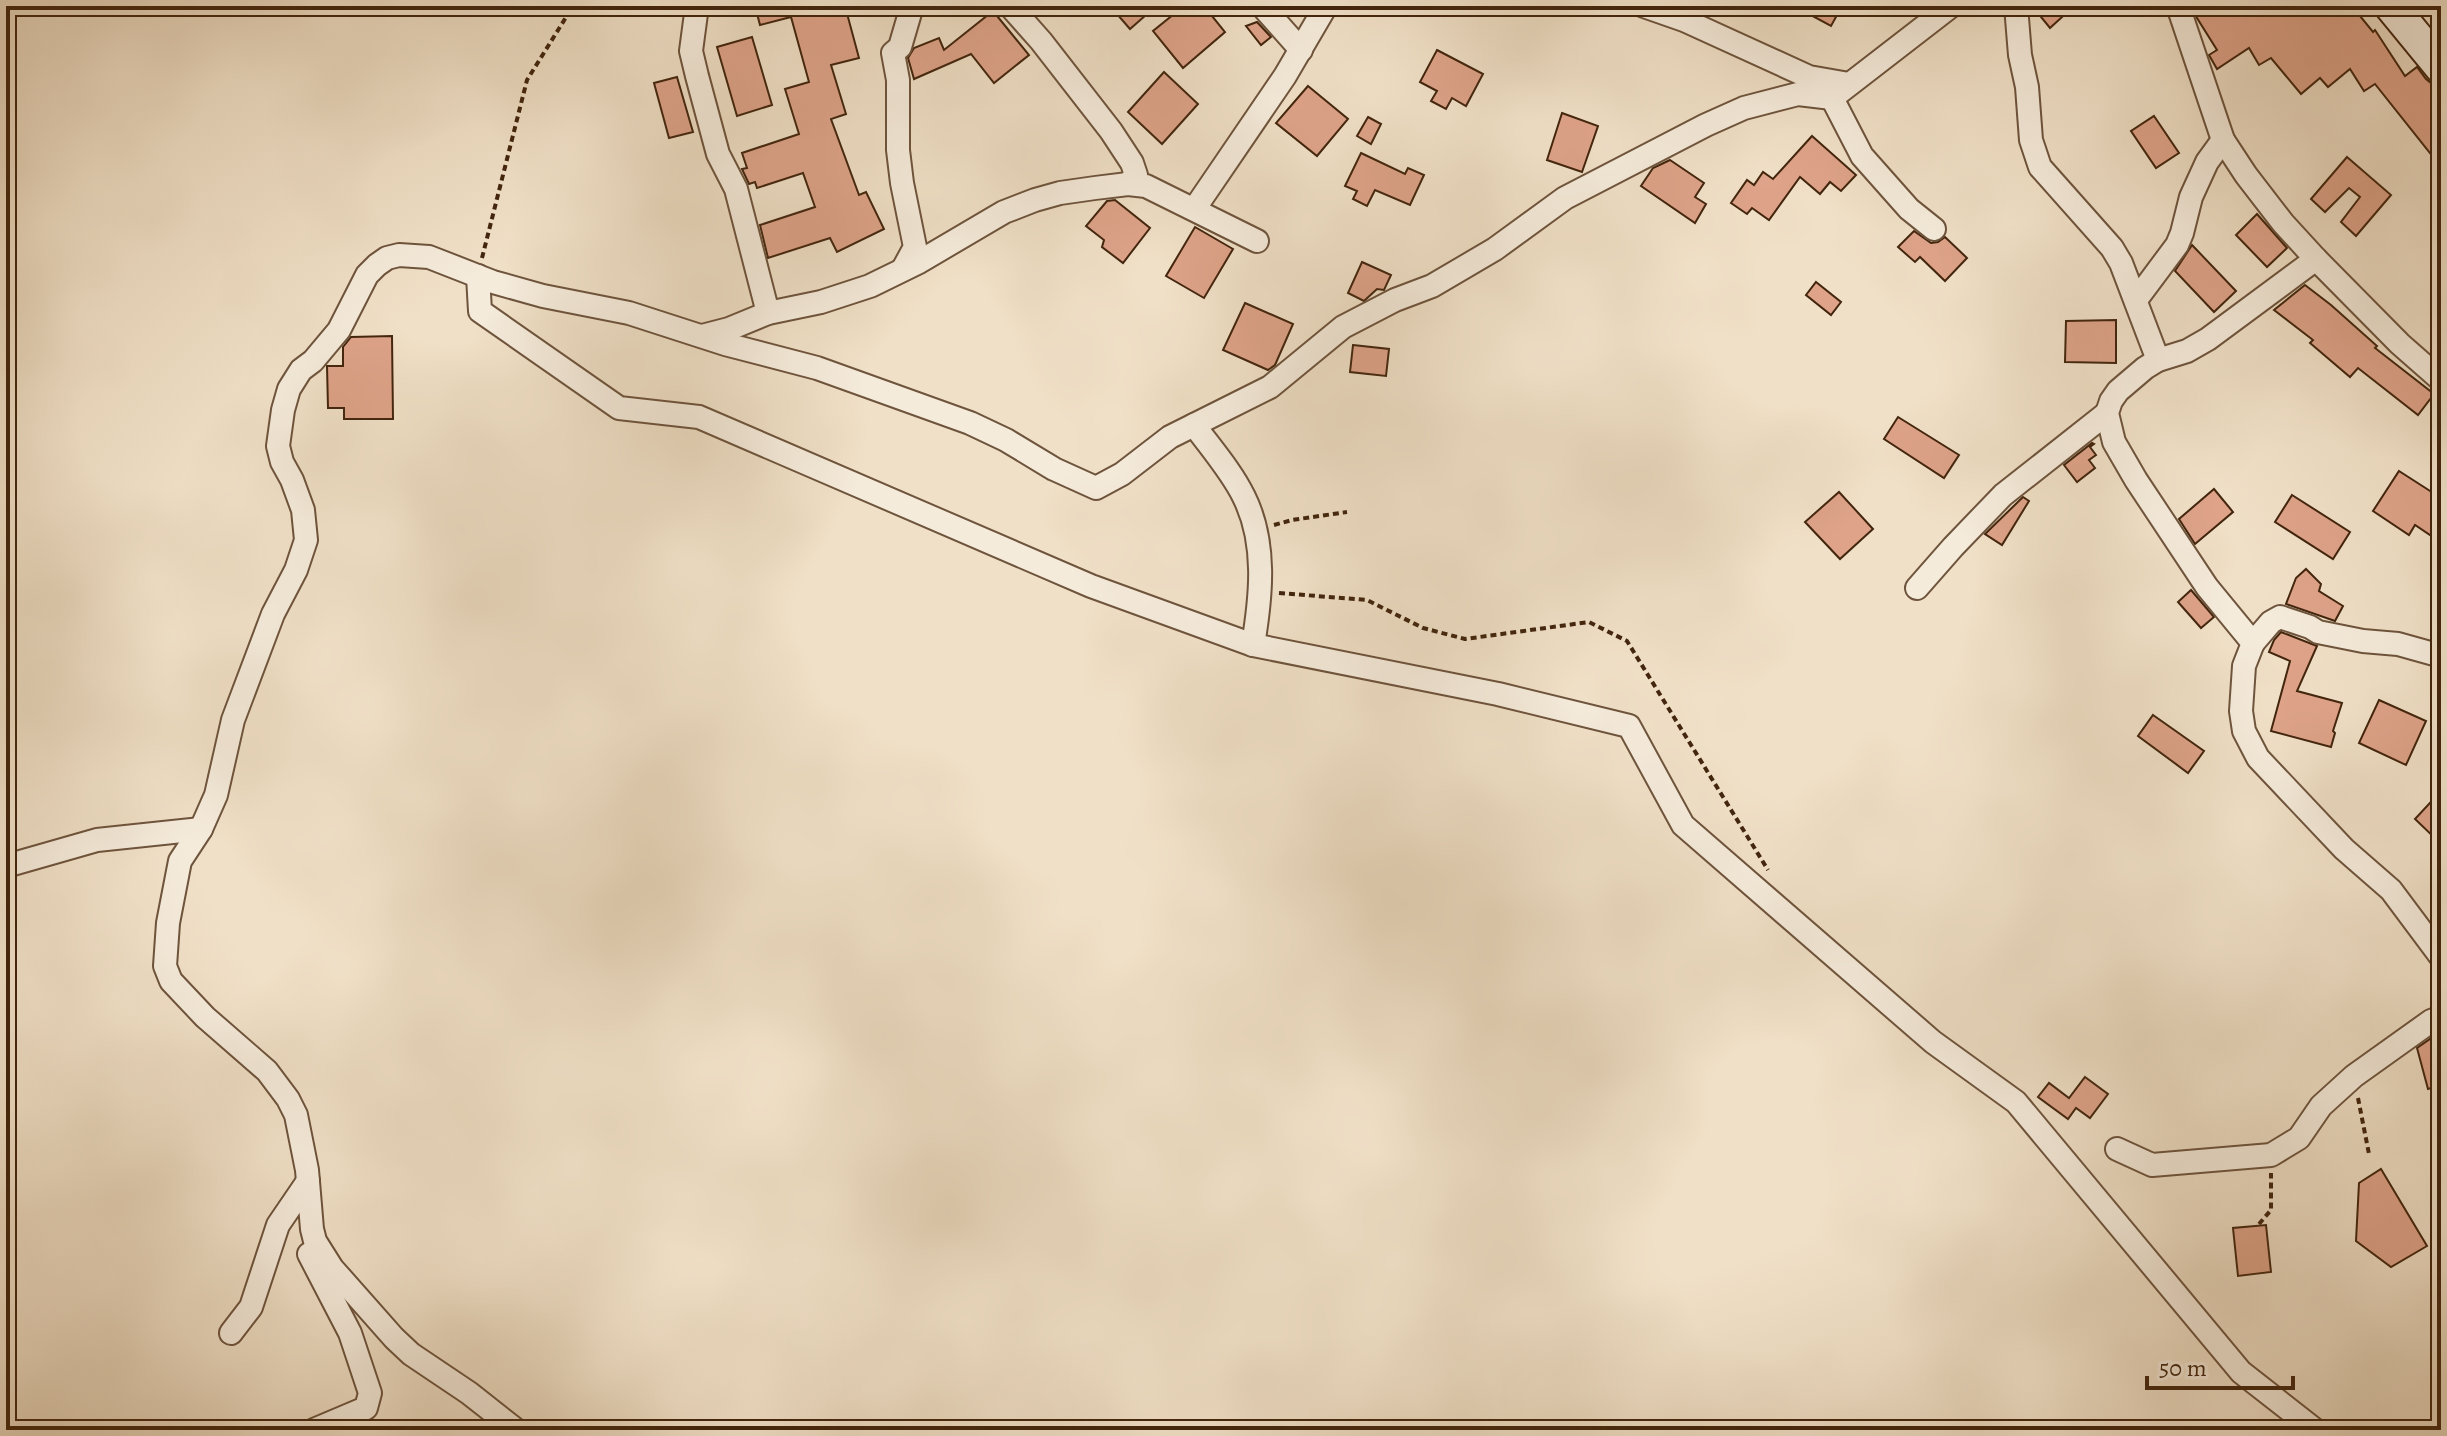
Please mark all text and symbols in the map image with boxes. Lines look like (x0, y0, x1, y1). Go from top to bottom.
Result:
scale bar (2147, 1340, 2293, 1390)
text: 50 m (2159, 1352, 2207, 1384)

